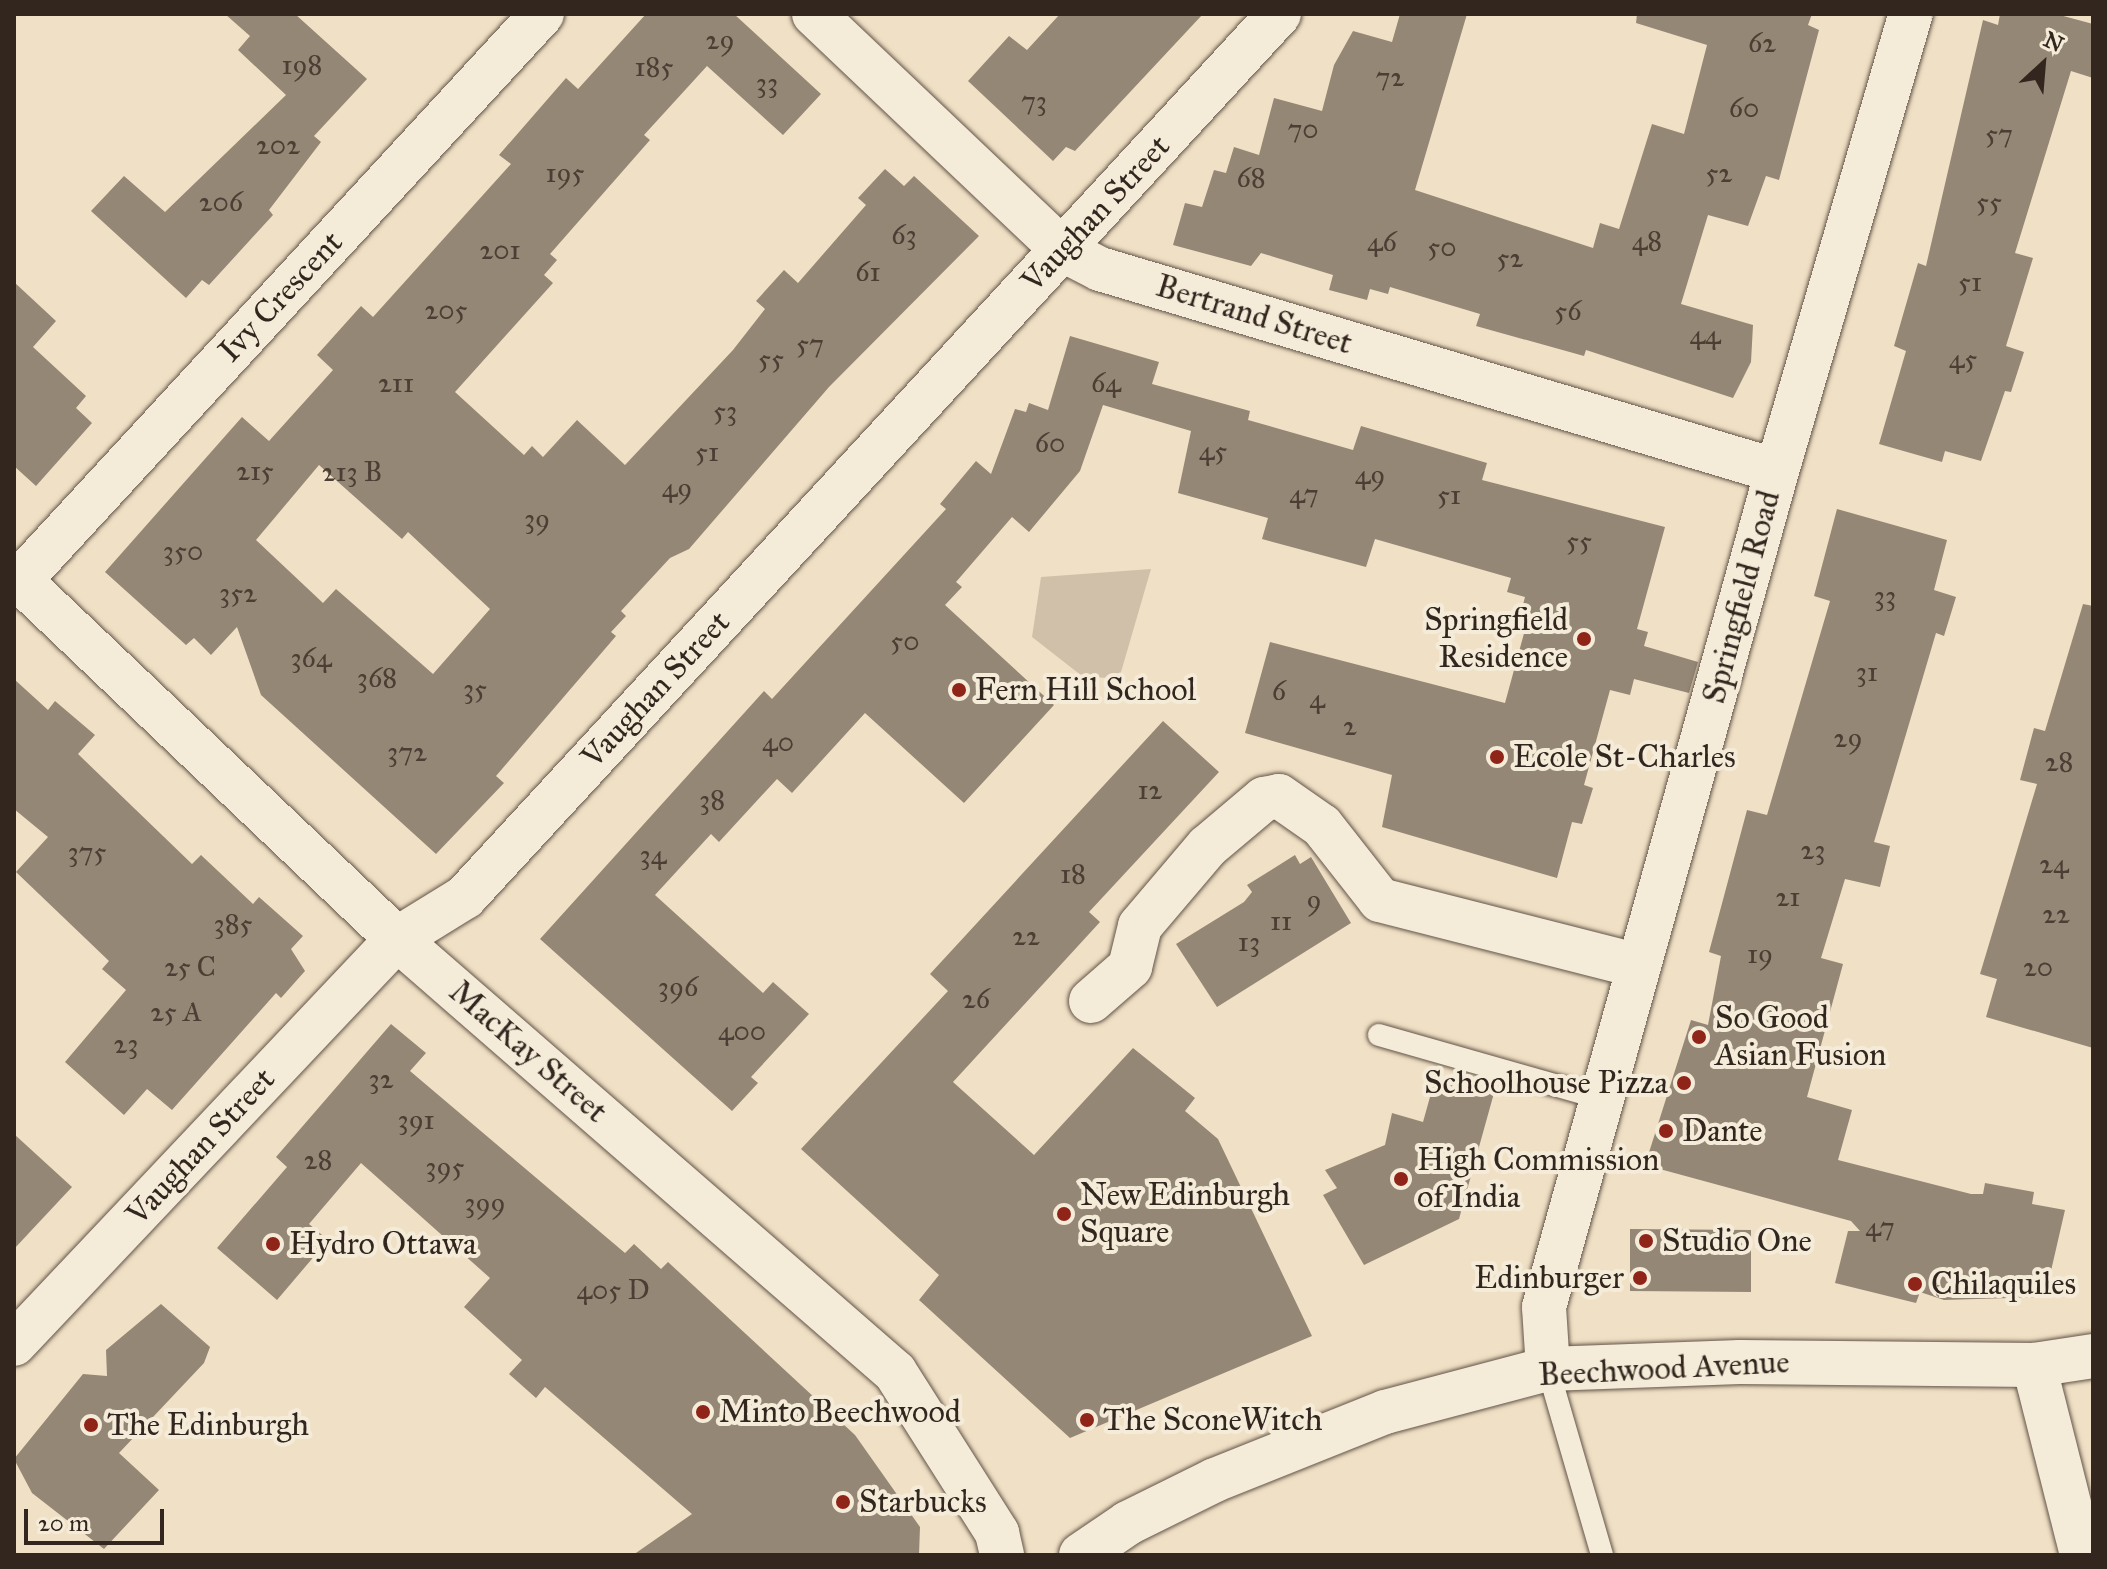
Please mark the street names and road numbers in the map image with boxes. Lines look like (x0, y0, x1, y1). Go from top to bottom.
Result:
street label: Vaughan Street (1014, 128, 1178, 300)
street label: Ivy Crescent (211, 224, 351, 370)
street label: Bertrand Street (1151, 267, 1357, 363)
street label: Springfield Road (1695, 486, 1789, 708)
street label: Vaughan Street (574, 604, 738, 776)
street label: MacKay Street (441, 973, 615, 1131)
street label: Vaughan Street (119, 1061, 283, 1233)
street label: Beechwood Avenue (1538, 1343, 1790, 1395)

